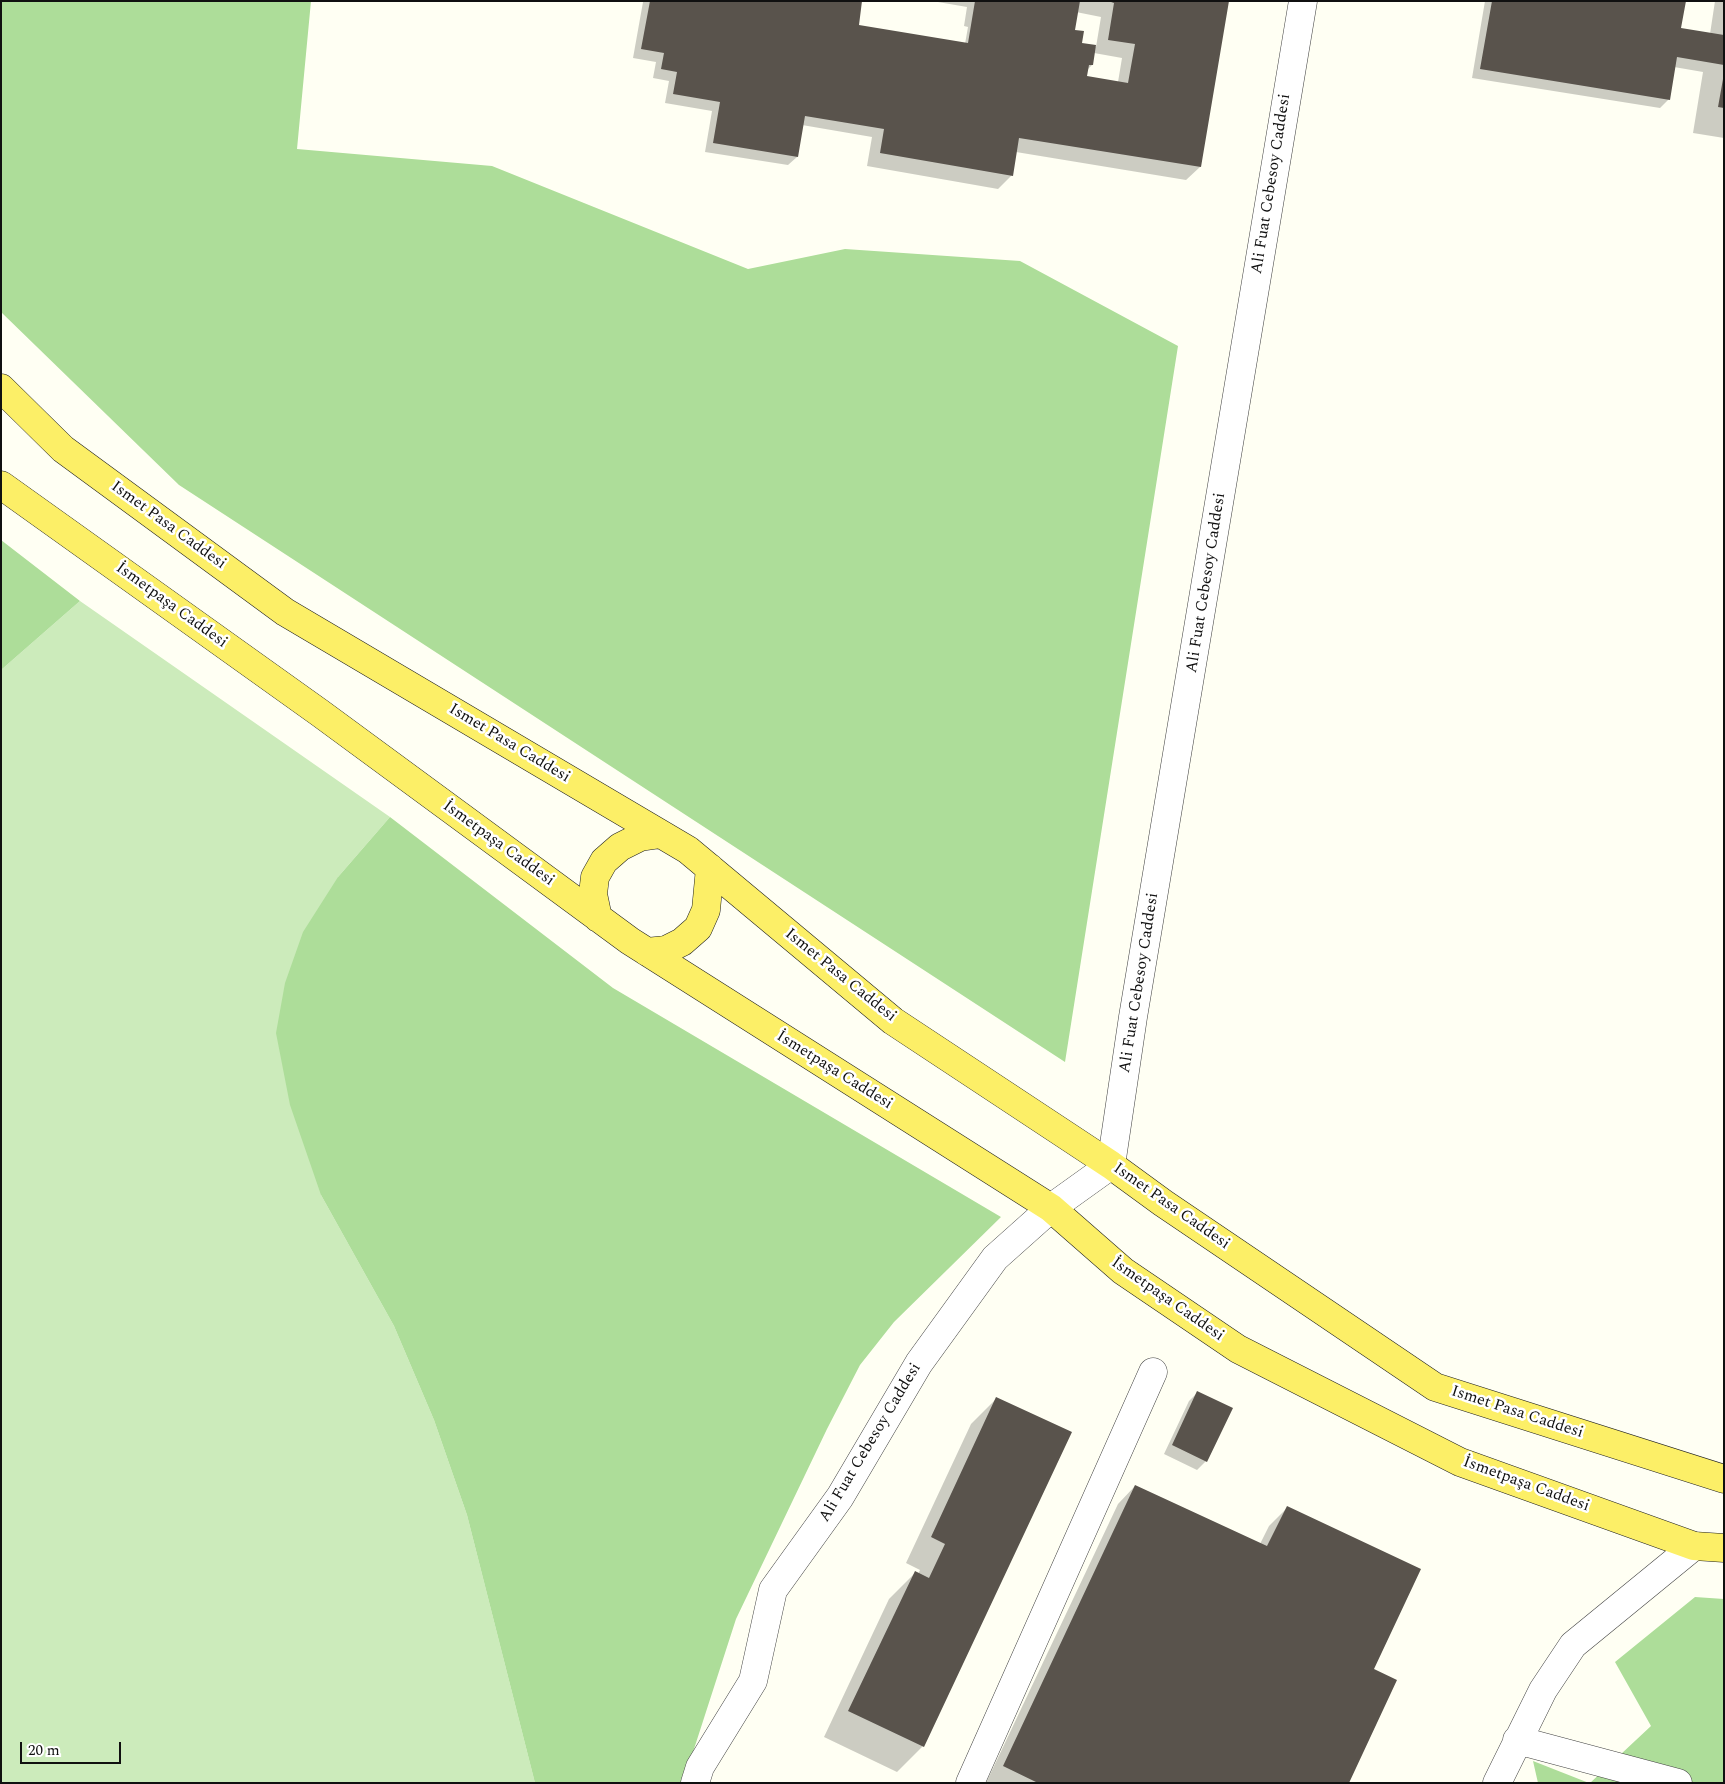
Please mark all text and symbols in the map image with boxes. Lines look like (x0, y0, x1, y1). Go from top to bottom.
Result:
street label: Ali Fuat Cebesoy Caddesi (1248, 93, 1296, 275)
street label: Ismet Pasa Caddesi (107, 478, 229, 574)
street label: Ali Fuat Cebesoy Caddesi (1183, 492, 1231, 674)
street label: İsmetpaşa Caddesi (111, 559, 231, 653)
street label: Ismet Pasa Caddesi (445, 700, 573, 788)
street label: İsmetpaşa Caddesi (438, 797, 558, 891)
street label: Ali Fuat Cebesoy Caddesi (1116, 892, 1164, 1074)
street label: Ismet Pasa Caddesi (780, 925, 900, 1027)
street label: İsmetpaşa Caddesi (772, 1028, 896, 1114)
street label: Ismet Pasa Caddesi (1109, 1160, 1233, 1254)
street label: İsmetpaşa Caddesi (1107, 1254, 1227, 1346)
street label: Ali Fuat Cebesoy Caddesi (816, 1360, 926, 1526)
street label: Ismet Pasa Caddesi (1449, 1383, 1585, 1443)
street label: İsmetpaşa Caddesi (1460, 1453, 1592, 1517)
scale bar (22, 1732, 124, 1764)
text: 20 m (28, 1739, 60, 1762)

